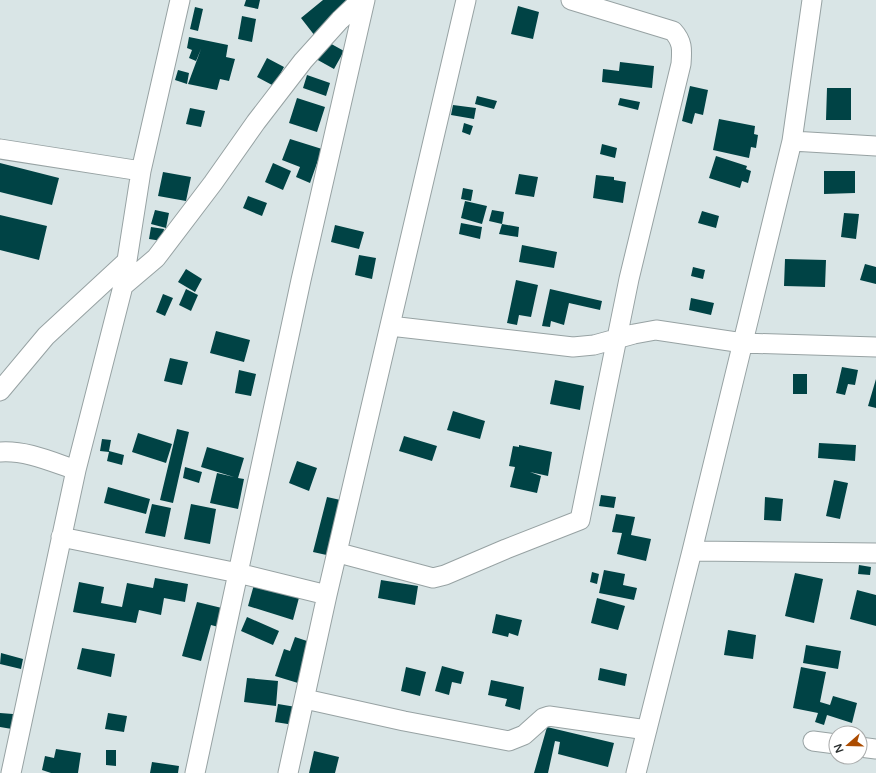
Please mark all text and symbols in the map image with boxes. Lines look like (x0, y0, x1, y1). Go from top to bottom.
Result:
north arrow (828, 725, 868, 765)
text: N (831, 742, 847, 755)

